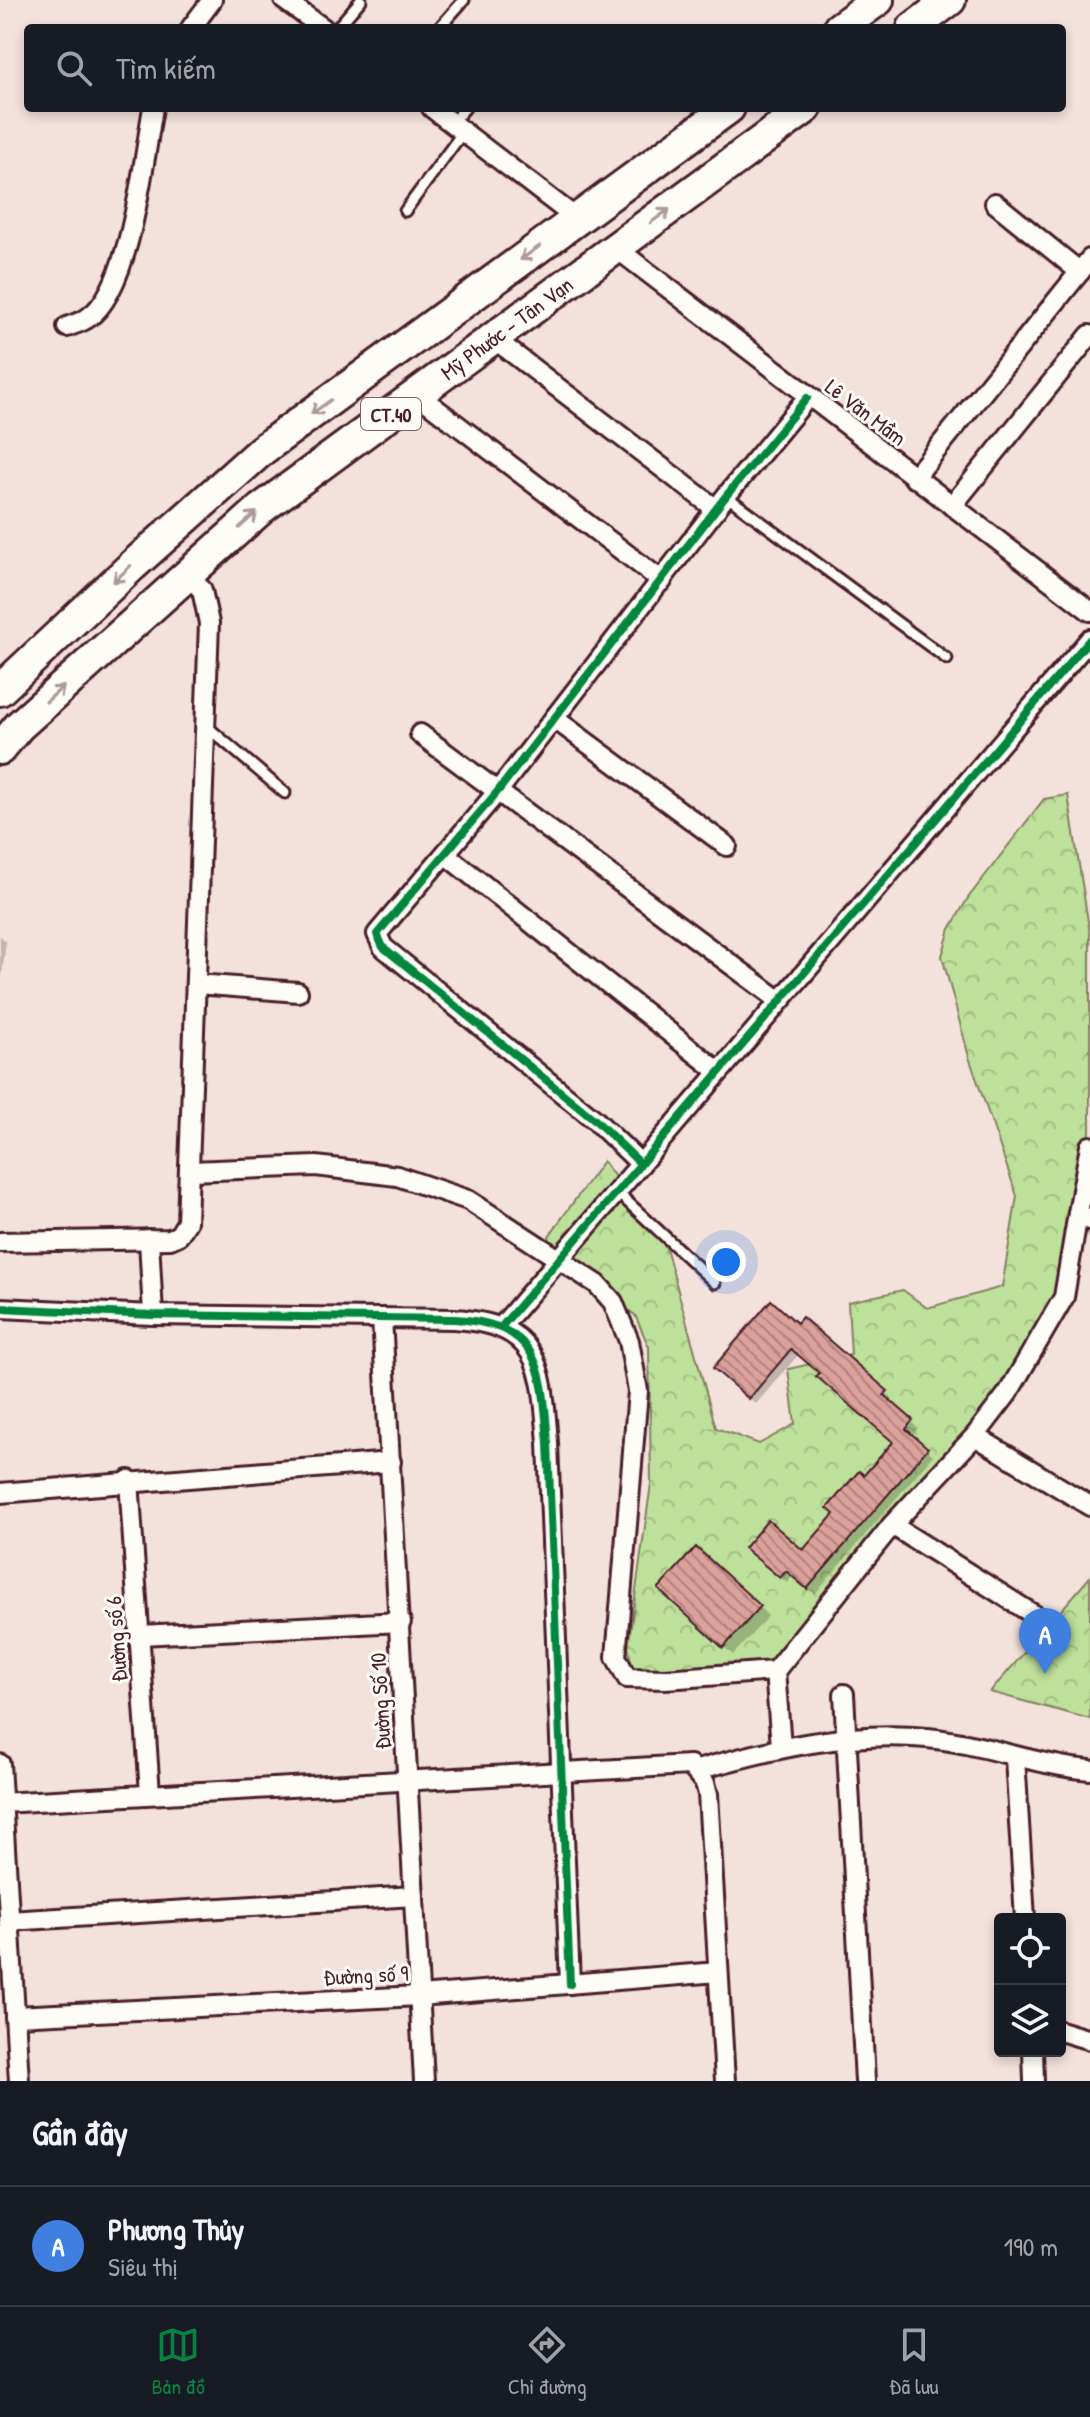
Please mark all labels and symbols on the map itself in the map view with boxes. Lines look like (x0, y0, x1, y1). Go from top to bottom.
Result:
one-way arrow (649, 208, 670, 225)
one-way arrow (520, 245, 542, 261)
street label: Mỹ Phước - Tân Vạn (434, 269, 579, 387)
street label: Lê Văn Mầm (819, 372, 913, 452)
one-way arrow (311, 398, 332, 415)
road number: CT.40 (361, 398, 421, 430)
one-way arrow (238, 512, 258, 530)
one-way arrow (112, 565, 132, 584)
one-way arrow (44, 685, 64, 703)
your location (706, 1242, 746, 1282)
street label: Đường số 6 (98, 1595, 134, 1683)
pin: A (1019, 1608, 1071, 1674)
street label: Đường Số 10 (362, 1652, 398, 1750)
street label: Đường số 9 (323, 1958, 409, 1992)

